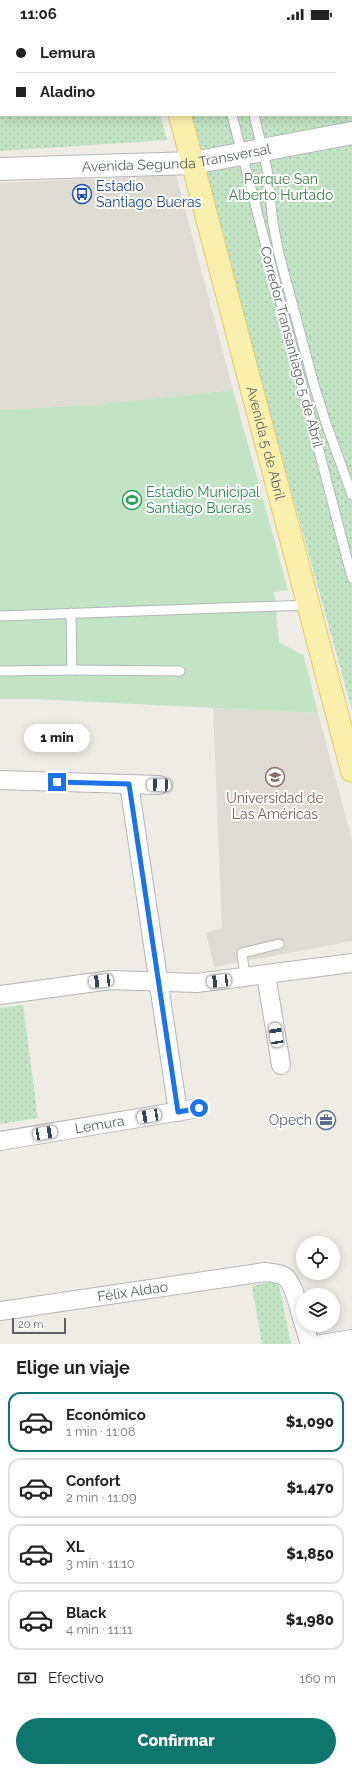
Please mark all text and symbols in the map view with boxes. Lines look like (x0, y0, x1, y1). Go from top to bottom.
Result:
text: 11:06 (20, 5, 57, 23)
text: Lemura (40, 44, 95, 62)
text: Aladino (40, 83, 95, 101)
street label: Avenida Segunda Transversal (82, 140, 272, 174)
park label: Parque San Alberto Hurtado (229, 171, 333, 203)
place label: Estadio Santiago Bueras (96, 178, 202, 210)
bus stop icon: Estadio Santiago Bueras (71, 183, 93, 205)
street label: Corredor Transantiago 5 de Abril (257, 244, 327, 450)
street label: Avenida 5 de Abril (243, 384, 289, 502)
place label: Estadio Municipal Santiago Bueras (146, 484, 260, 516)
sports icon: Estadio Municipal Santiago Bueras (121, 489, 143, 511)
callout: 1 min (24, 724, 90, 752)
text: 1 min (40, 730, 74, 745)
school or university icon: Universidad de Las Américas (264, 766, 286, 788)
route end (48, 773, 66, 791)
car (147, 779, 171, 791)
place label: Universidad de Las Américas (226, 790, 324, 822)
car (88, 974, 114, 988)
car (206, 974, 232, 988)
car (268, 1022, 284, 1048)
route start (190, 1099, 208, 1117)
car (136, 1108, 162, 1124)
office icon: Opech (315, 1109, 337, 1131)
street label: Lemura (74, 1112, 126, 1136)
place label: Opech (269, 1112, 312, 1128)
car (32, 1125, 58, 1141)
map controls (296, 1236, 340, 1332)
button: locate (296, 1236, 340, 1280)
street label: Félix Aldao (96, 1278, 169, 1305)
button: layers (296, 1288, 340, 1332)
scale bar (12, 1316, 66, 1335)
text: 20 m (18, 1318, 43, 1331)
text: Elige un viaje (16, 1357, 130, 1378)
icon: car (18, 1404, 54, 1440)
text: Económico (66, 1406, 146, 1424)
text: $1,090 (286, 1413, 334, 1431)
text: 1 min · 11:08 (66, 1424, 136, 1439)
icon: car (18, 1470, 54, 1506)
text: Confort (66, 1472, 120, 1490)
text: $1,470 (286, 1479, 334, 1497)
text: 2 min · 11:09 (66, 1490, 137, 1505)
icon: car (18, 1536, 54, 1572)
text: XL (66, 1538, 84, 1556)
text: $1,850 (286, 1545, 334, 1563)
text: 3 min · 11:10 (66, 1556, 135, 1571)
icon: car (18, 1602, 54, 1638)
text: Black (66, 1604, 106, 1622)
text: $1,980 (286, 1611, 334, 1629)
text: 4 min · 11:11 (66, 1622, 133, 1637)
icon: cash (16, 1667, 38, 1689)
text: Efectivo (48, 1669, 104, 1687)
text: 160 m (299, 1671, 336, 1686)
button: Confirmar (16, 1718, 336, 1764)

